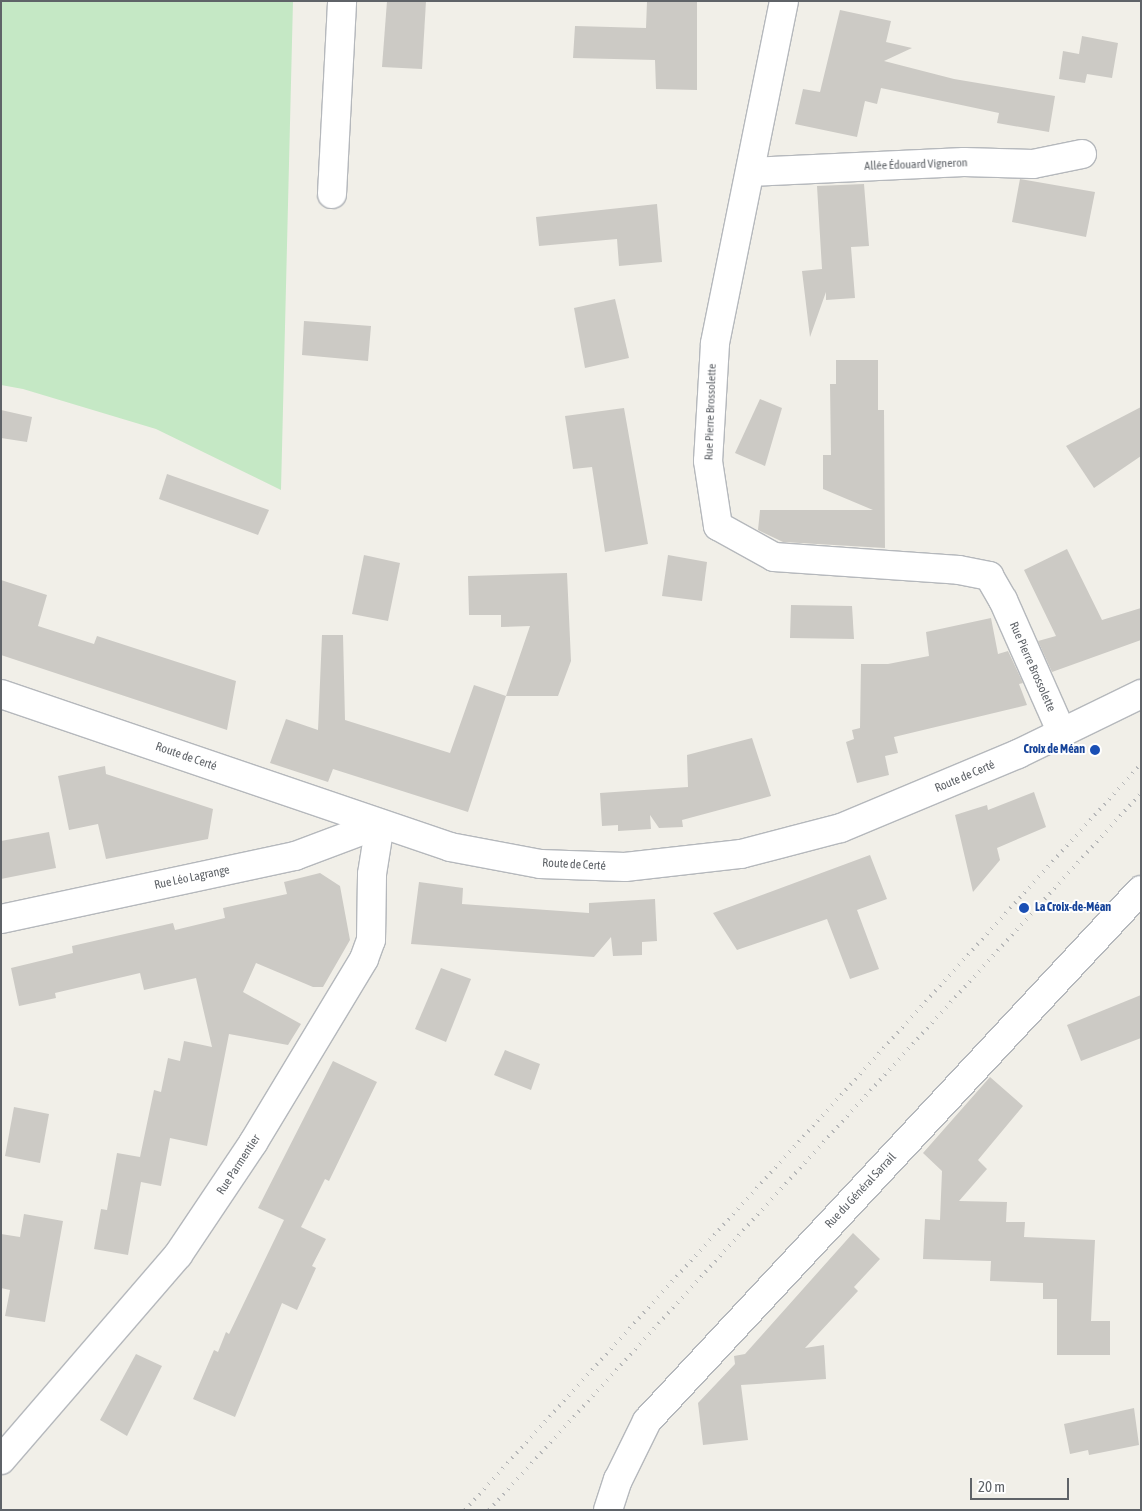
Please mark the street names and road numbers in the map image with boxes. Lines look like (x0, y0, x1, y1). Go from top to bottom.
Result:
street label: Allée Édouard Vigneron (864, 156, 968, 174)
street label: Rue Pierre Brossolette (702, 363, 720, 461)
street label: Rue Pierre Brossolette (1006, 620, 1058, 714)
street label: Route de Certé (154, 740, 218, 774)
street label: Route de Certé (933, 758, 997, 796)
street label: Route de Certé (542, 856, 606, 874)
street label: Rue Léo Lagrange (153, 863, 231, 893)
street label: Rue Parmentier (214, 1132, 264, 1198)
street label: Rue du Général Sarrail (822, 1150, 900, 1232)

